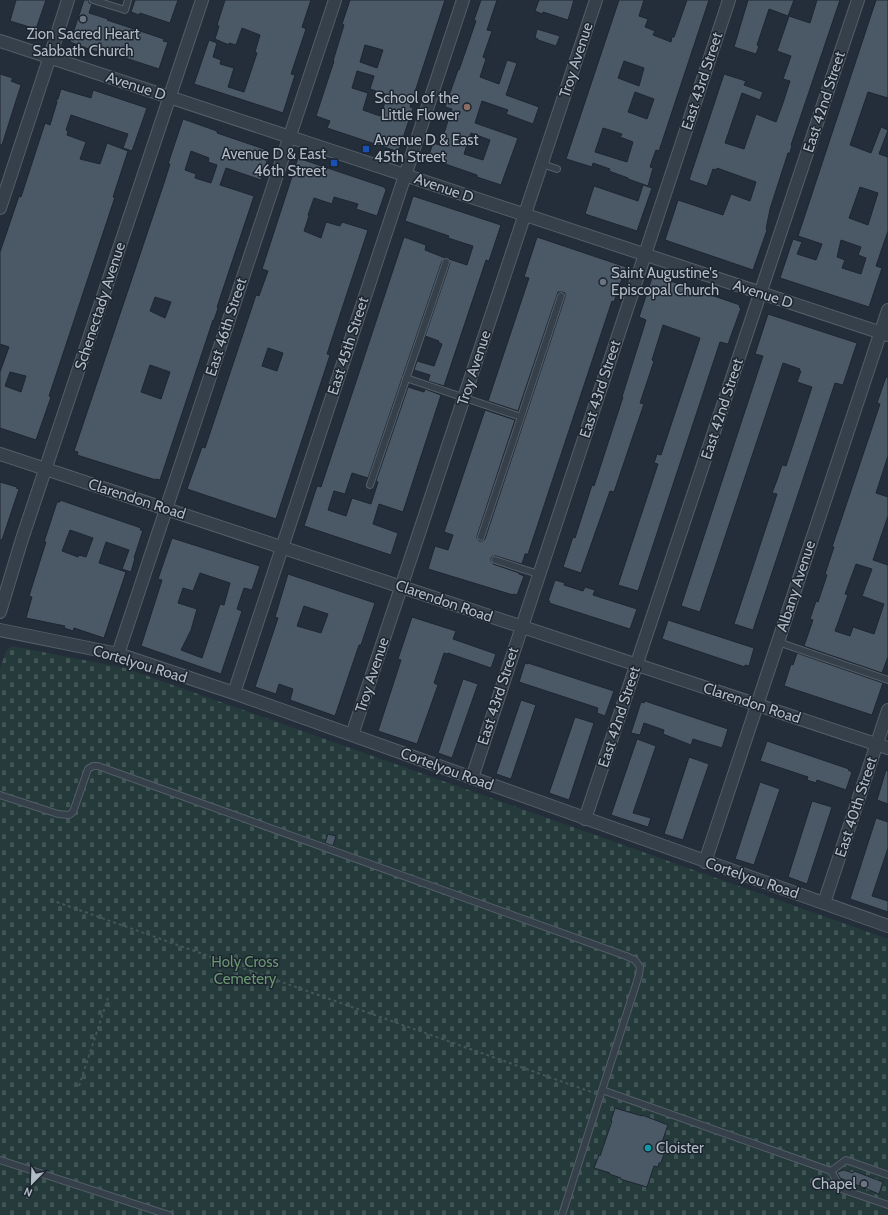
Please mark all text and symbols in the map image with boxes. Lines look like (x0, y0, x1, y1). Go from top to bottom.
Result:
marker: Zion Sacred Heart Sabbath Church (78, 14, 88, 24)
street label: Troy Avenue (555, 20, 597, 100)
place label: Zion Sacred Heart Sabbath Church (26, 25, 140, 60)
street label: East 43rd Street (678, 30, 726, 132)
street label: East 42nd Street (799, 49, 849, 155)
street label: Avenue D (104, 68, 168, 104)
place label: School of the Little Flower (375, 89, 459, 124)
marker: School of the Little Flower (462, 102, 472, 112)
place label: Avenue D & East 45th Street (374, 131, 479, 166)
marker: Avenue D & East 45th Street (361, 144, 371, 154)
place label: Avenue D & East 46th Street (221, 145, 326, 180)
marker: Avenue D & East 46th Street (329, 158, 339, 168)
street label: Avenue D (412, 169, 476, 207)
street label: Schenectady Avenue (71, 240, 129, 372)
place label: Saint Augustine's Episcopal Church (611, 264, 719, 299)
street label: East 46th Street (202, 275, 250, 379)
street label: Avenue D (731, 276, 795, 312)
marker: Saint Augustine's Episcopal Church (598, 277, 608, 287)
street label: East 45th Street (324, 295, 372, 397)
street label: Troy Avenue (453, 328, 495, 408)
street label: East 43rd Street (576, 338, 624, 440)
street label: East 42nd Street (697, 356, 747, 462)
street label: Clarendon Road (86, 475, 188, 523)
street label: Albany Avenue (773, 538, 819, 634)
street label: Clarendon Road (393, 576, 495, 626)
street label: Troy Avenue (351, 635, 393, 715)
street label: Cortelyou Road (91, 641, 189, 687)
street label: East 43rd Street (474, 645, 522, 747)
street label: East 42nd Street (594, 664, 644, 770)
street label: Clarendon Road (701, 679, 803, 727)
street label: Cortelyou Road (398, 744, 496, 794)
street label: East 40th Street (831, 755, 881, 859)
street label: Cortelyou Road (703, 854, 801, 902)
park label: Holy Cross Cemetery (211, 953, 279, 988)
place label: Cloister (656, 1139, 704, 1157)
marker: Cloister (643, 1143, 653, 1153)
north arrow (12, 1163, 52, 1203)
place label: Chapel (812, 1175, 856, 1193)
marker: Chapel (859, 1179, 869, 1189)
text: N (22, 1184, 34, 1200)

